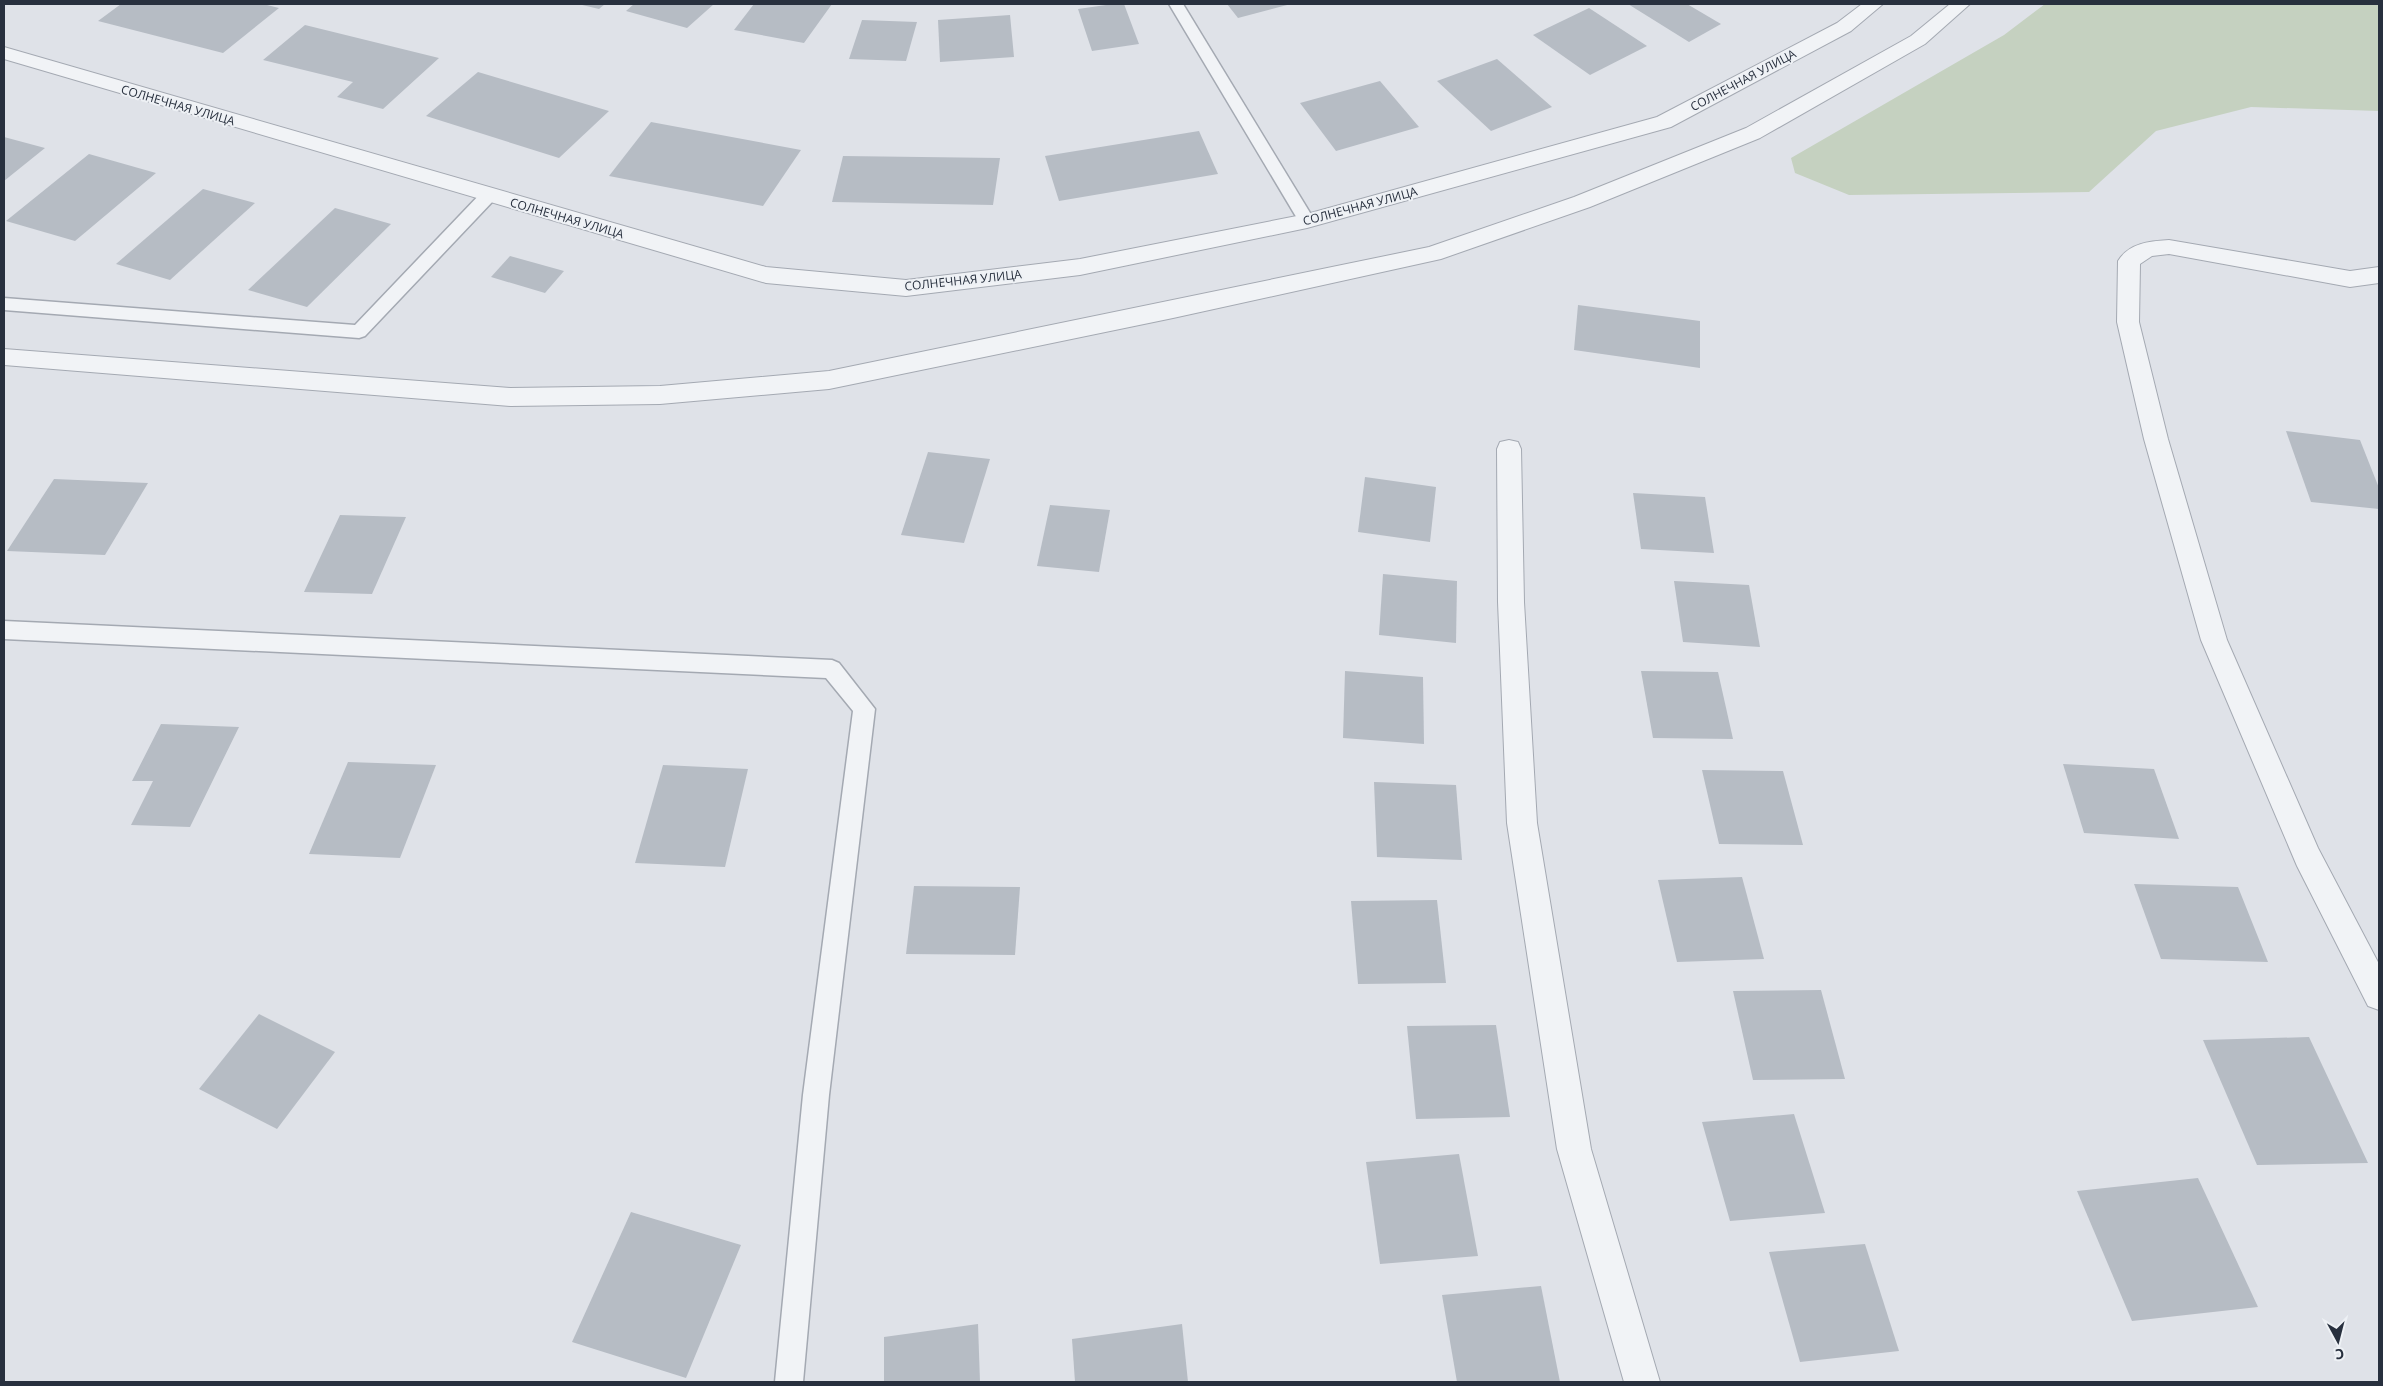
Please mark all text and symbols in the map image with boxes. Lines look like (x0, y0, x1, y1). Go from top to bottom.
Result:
street label: СОЛНЕЧНАЯ УЛИЦА (1687, 45, 1799, 115)
street label: СОЛНЕЧНАЯ УЛИЦА (119, 81, 237, 130)
street label: СОЛНЕЧНАЯ УЛИЦА (1301, 182, 1419, 229)
street label: СОЛНЕЧНАЯ УЛИЦА (508, 194, 626, 243)
street label: СОЛНЕЧНАЯ УЛИЦА (904, 265, 1023, 295)
north arrow (2313, 1316, 2363, 1366)
text: С (2334, 1344, 2345, 1364)

